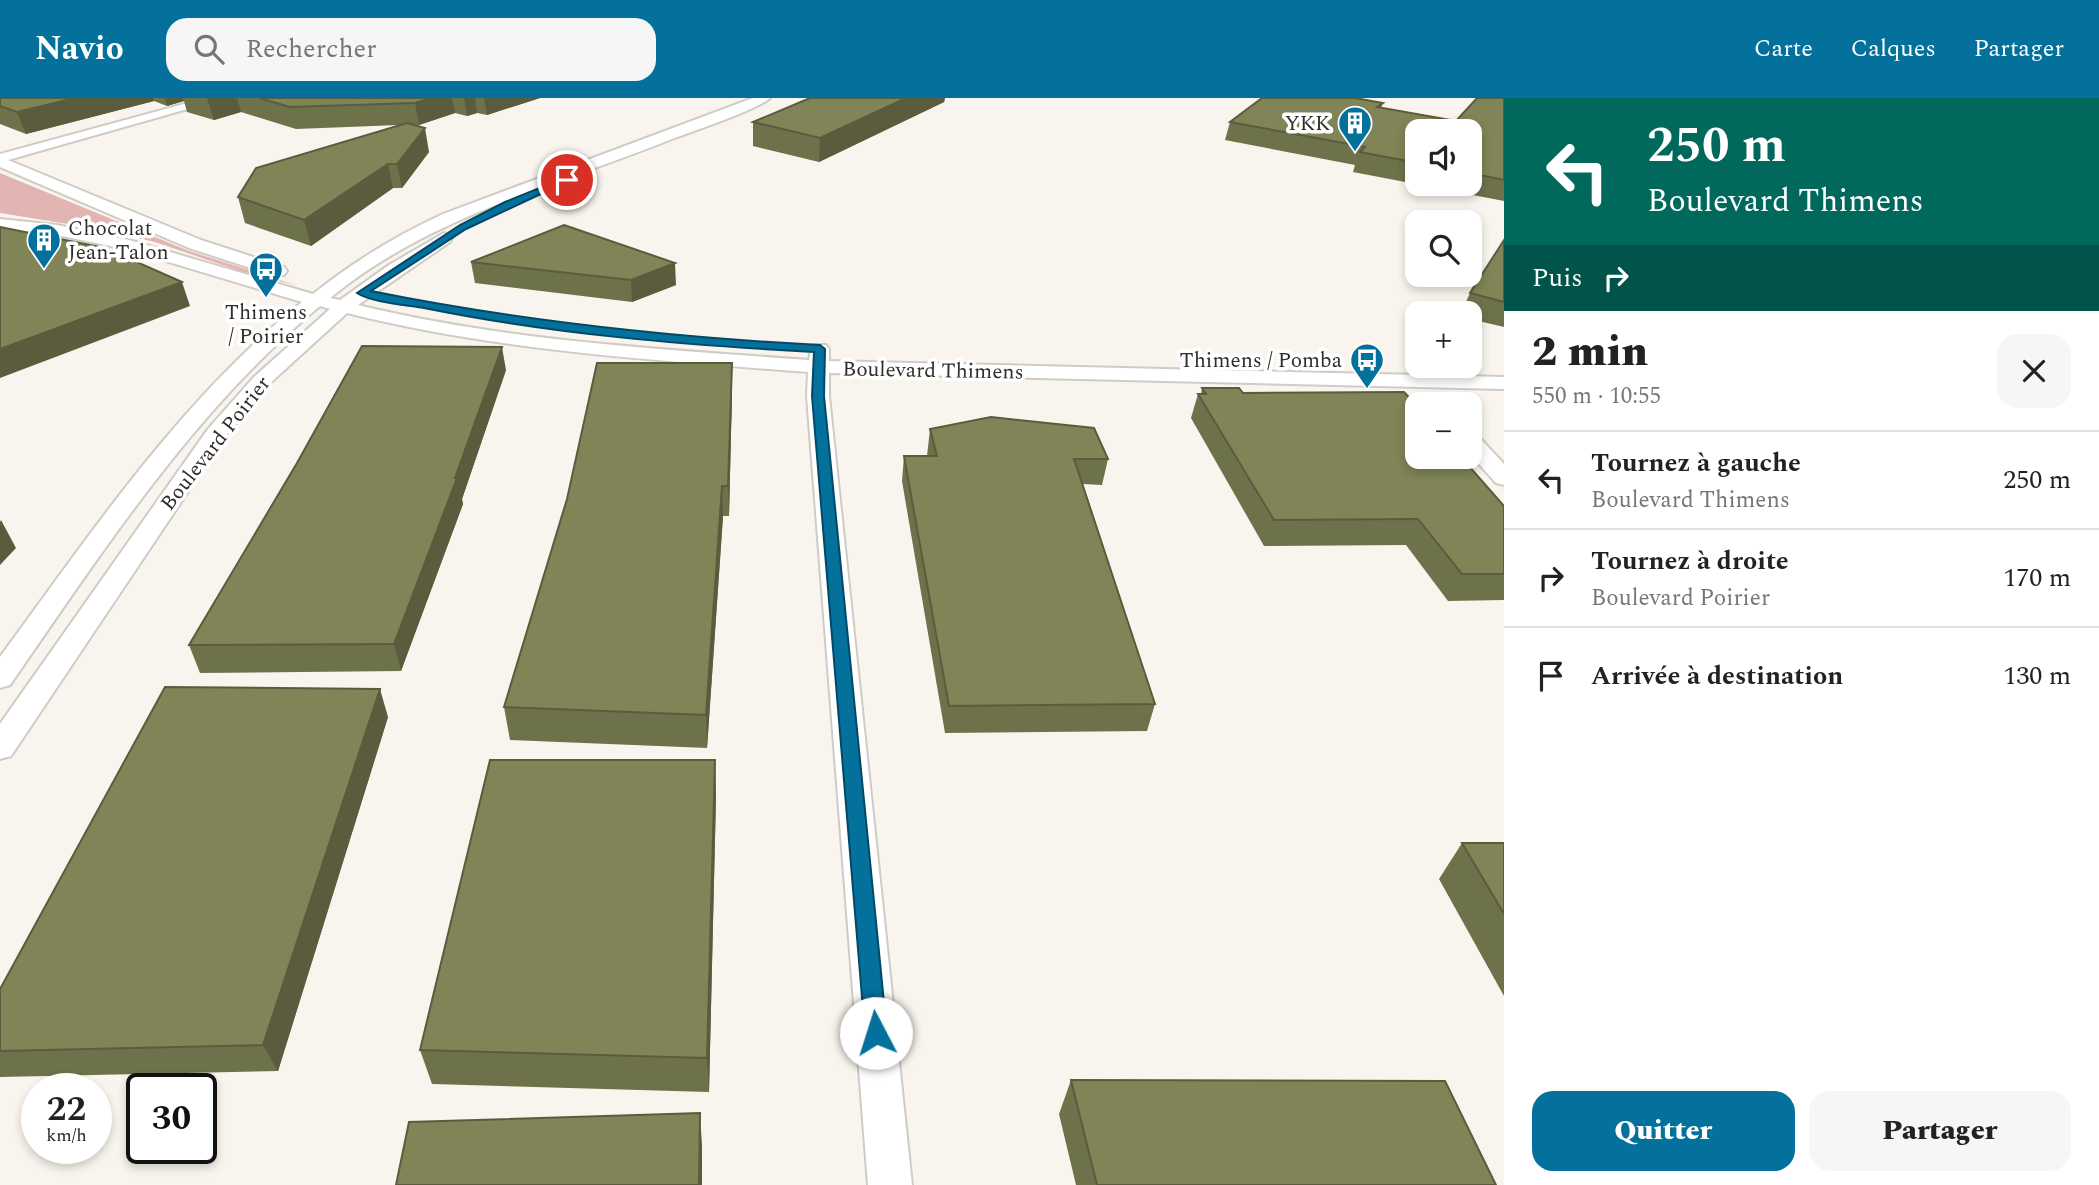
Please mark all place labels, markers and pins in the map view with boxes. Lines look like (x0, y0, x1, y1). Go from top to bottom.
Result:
building icon: YKK (1336, 104, 1374, 153)
place label: YKK (1285, 108, 1330, 140)
pin (537, 150, 597, 210)
place label: Chocolat Jean-Talon (68, 213, 169, 269)
building icon: Chocolat Jean-Talon (25, 221, 63, 270)
bus stop icon: Thimens / Poirier (247, 250, 285, 299)
place label: Thimens / Poirier (225, 297, 307, 353)
bus stop icon: Thimens / Pomba (1348, 341, 1386, 390)
place label: Thimens / Pomba (1180, 345, 1343, 377)

